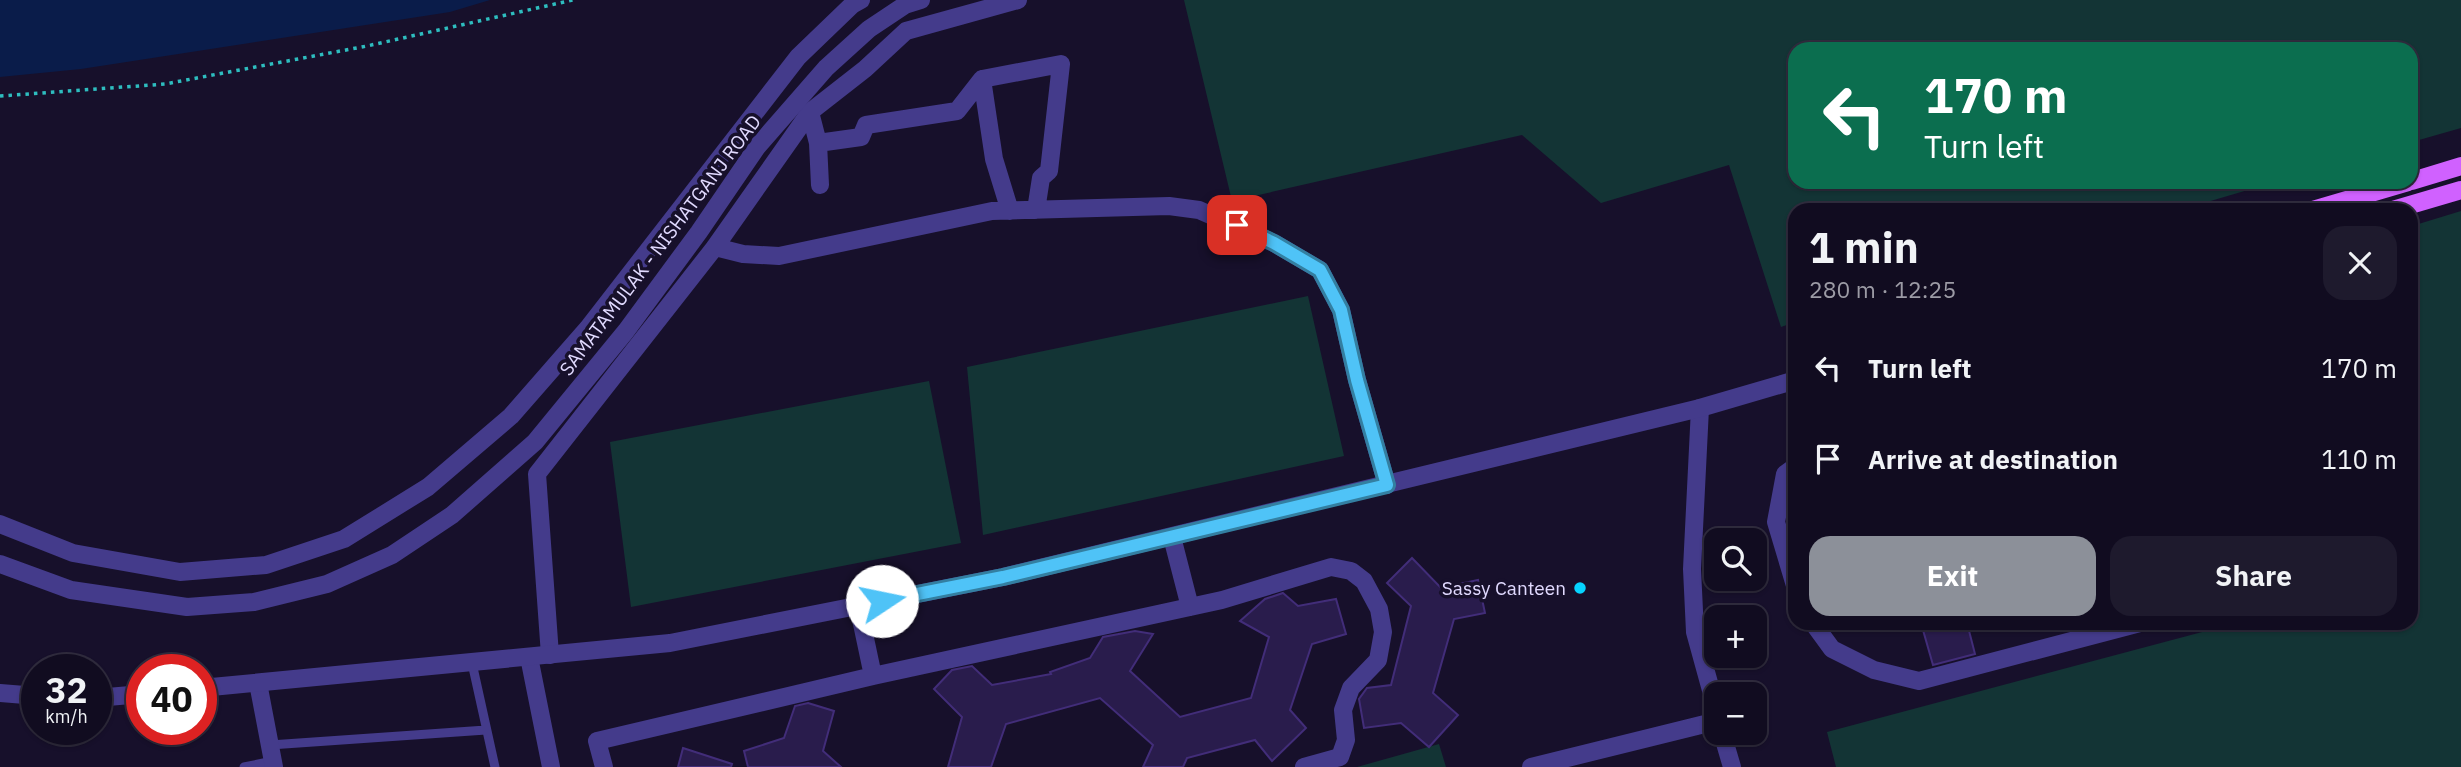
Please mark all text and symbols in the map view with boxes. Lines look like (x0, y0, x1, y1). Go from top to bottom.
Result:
text: 170 m (1924, 63, 2068, 126)
icon: left (1809, 70, 1900, 161)
street label: SAMATAMULAK - NISHATGANJ ROAD (554, 110, 766, 380)
text: Turn left (1924, 125, 2044, 167)
pin (1207, 195, 1267, 255)
icon: arrive (1218, 206, 1256, 244)
text: 1 min (1809, 220, 1919, 275)
button: close (2323, 226, 2397, 300)
text: 280 m · 12:25 (1809, 274, 1956, 304)
icon: left (1809, 349, 1847, 387)
text: Turn left (1868, 351, 1971, 385)
text: 170 m (2321, 351, 2397, 385)
icon: arrive (1809, 440, 1847, 478)
text: Arrive at destination (1868, 442, 2118, 476)
text: 110 m (2321, 442, 2397, 476)
map controls (1704, 528, 1767, 745)
button: search (1704, 528, 1767, 591)
button: Exit (1809, 536, 2096, 616)
button: Share (2110, 536, 2397, 616)
position arrow (845, 564, 919, 638)
place label: Sassy Canteen (1442, 576, 1566, 600)
marker: Sassy Canteen (1572, 580, 1588, 596)
button: + (1704, 605, 1767, 668)
speed limit sign: 40 (126, 654, 217, 745)
text: 32 (45, 667, 88, 713)
button: − (1704, 682, 1767, 745)
text: km/h (45, 705, 88, 728)

